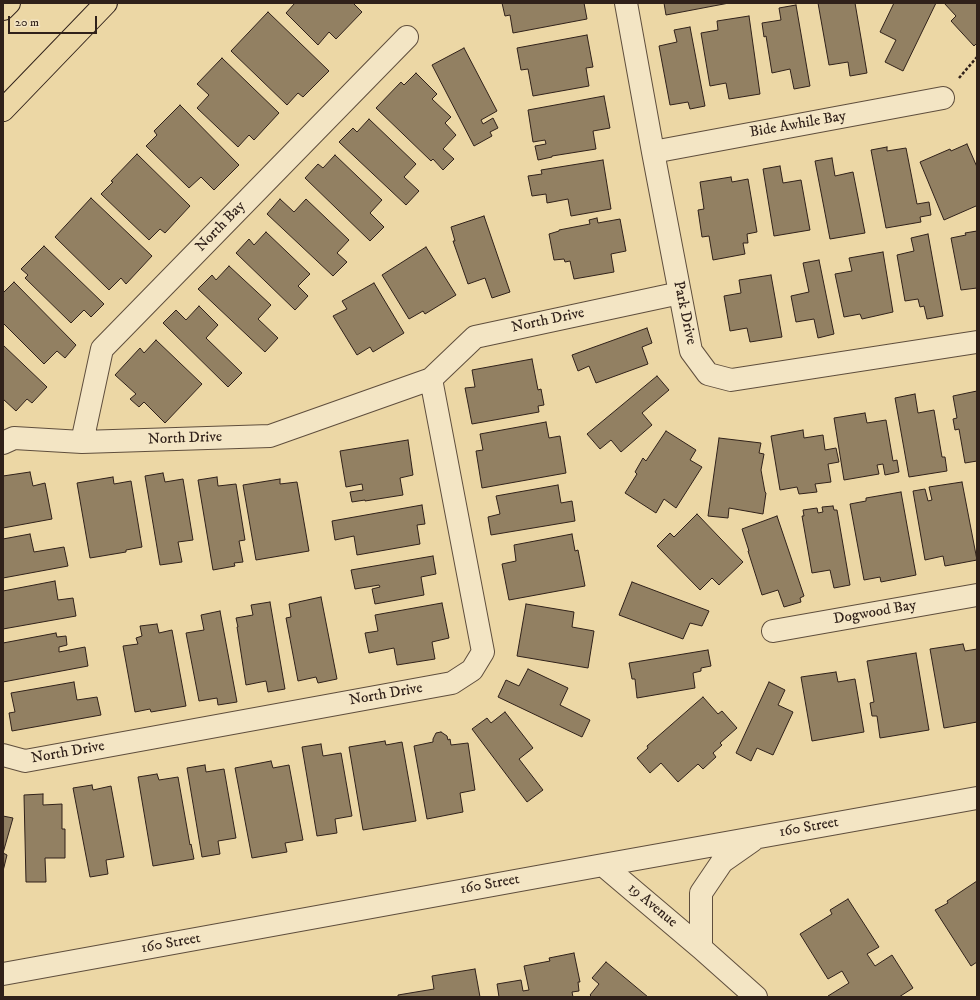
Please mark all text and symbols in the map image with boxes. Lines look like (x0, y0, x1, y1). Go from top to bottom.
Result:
scale bar (10, 8, 99, 34)
text: 20 m (15, 15, 39, 30)
street label: Bide Awhile Bay (748, 108, 848, 142)
street label: North Bay (192, 198, 250, 256)
street label: Park Drive (668, 280, 700, 346)
street label: North Drive (510, 304, 586, 338)
street label: North Drive (148, 429, 222, 449)
street label: Dogwood Bay (832, 597, 918, 629)
street label: North Drive (348, 680, 424, 710)
street label: North Drive (30, 738, 106, 768)
street label: 160 Street (778, 814, 840, 842)
street label: 160 Street (459, 871, 521, 899)
street label: 19 Avenue (623, 880, 681, 932)
street label: 160 Street (140, 930, 202, 958)

